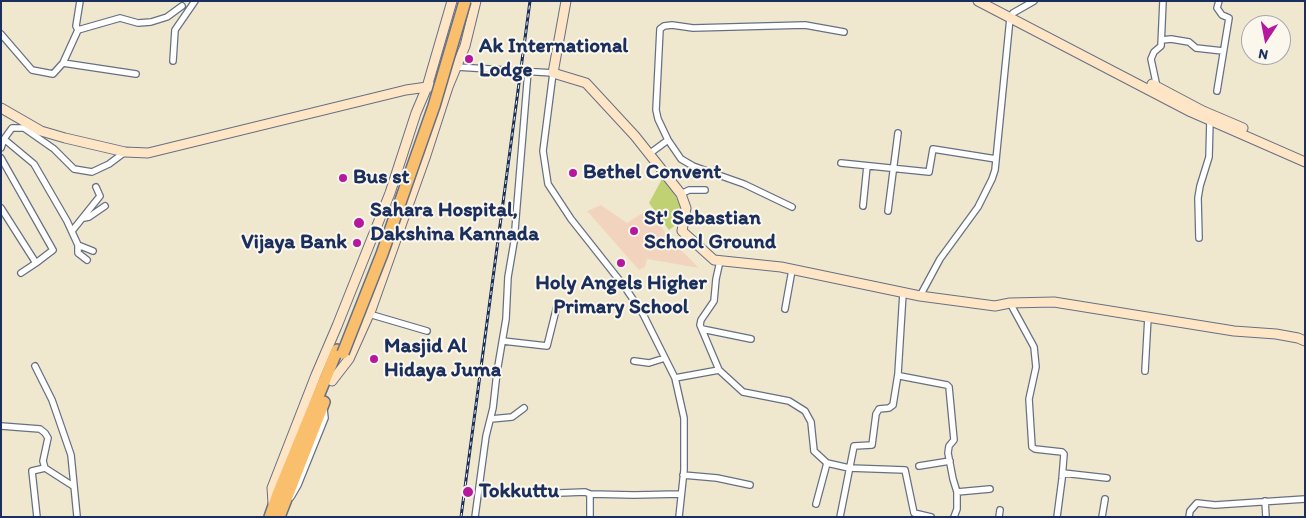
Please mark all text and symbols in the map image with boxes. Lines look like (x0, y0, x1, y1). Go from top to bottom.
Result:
north arrow (1241, 15, 1291, 65)
place label: Ak International Lodge (479, 34, 628, 84)
text: N (1257, 45, 1270, 63)
marker: Ak International Lodge (463, 53, 475, 65)
place label: Bethel Convent (583, 160, 721, 186)
place label: Bus st (353, 165, 409, 191)
marker: Bethel Convent (567, 167, 579, 179)
marker: Bus st (337, 172, 349, 184)
place label: Sahara Hospital, Dakshina Kannada (370, 198, 539, 248)
place label: St' Sebastian School Ground (644, 206, 776, 256)
marker: Sahara Hospital, Dakshina Kannada (352, 216, 366, 230)
marker: St' Sebastian School Ground (628, 225, 640, 237)
place label: Vijaya Bank (241, 230, 347, 256)
marker: Vijaya Bank (351, 237, 363, 249)
marker: Holy Angels Higher Primary School (615, 257, 627, 269)
place label: Holy Angels Higher Primary School (535, 271, 707, 321)
place label: Masjid Al Hidaya Juma (384, 334, 501, 384)
marker: Masjid Al Hidaya Juma (368, 353, 380, 365)
place label: Tokkuttu (479, 479, 559, 505)
marker: Tokkuttu (461, 485, 475, 499)

